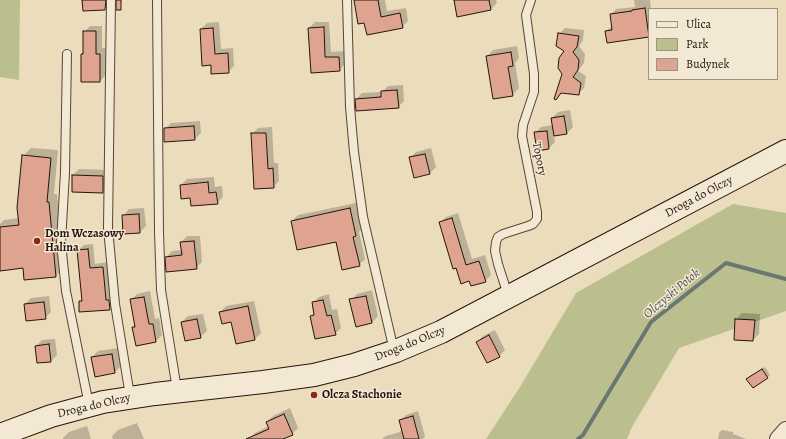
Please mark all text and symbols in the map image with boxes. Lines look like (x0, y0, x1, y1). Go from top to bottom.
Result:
legend (648, 8, 778, 80)
text: Ulica (686, 16, 711, 32)
text: Park (686, 36, 709, 52)
text: Budynek (686, 56, 729, 72)
street label: Topory (529, 141, 549, 177)
street label: Droga do Olczy (663, 173, 735, 221)
place label: Dom Wczasowy Halina (45, 227, 124, 255)
marker: Dom Wczasowy Halina (32, 236, 42, 246)
water label: Olczyski Potok (640, 266, 704, 322)
street label: Droga do Olczy (373, 323, 447, 365)
place label: Olcza Stachonie (322, 388, 402, 402)
marker: Olcza Stachonie (309, 390, 319, 400)
street label: Droga do Olczy (56, 391, 132, 421)

